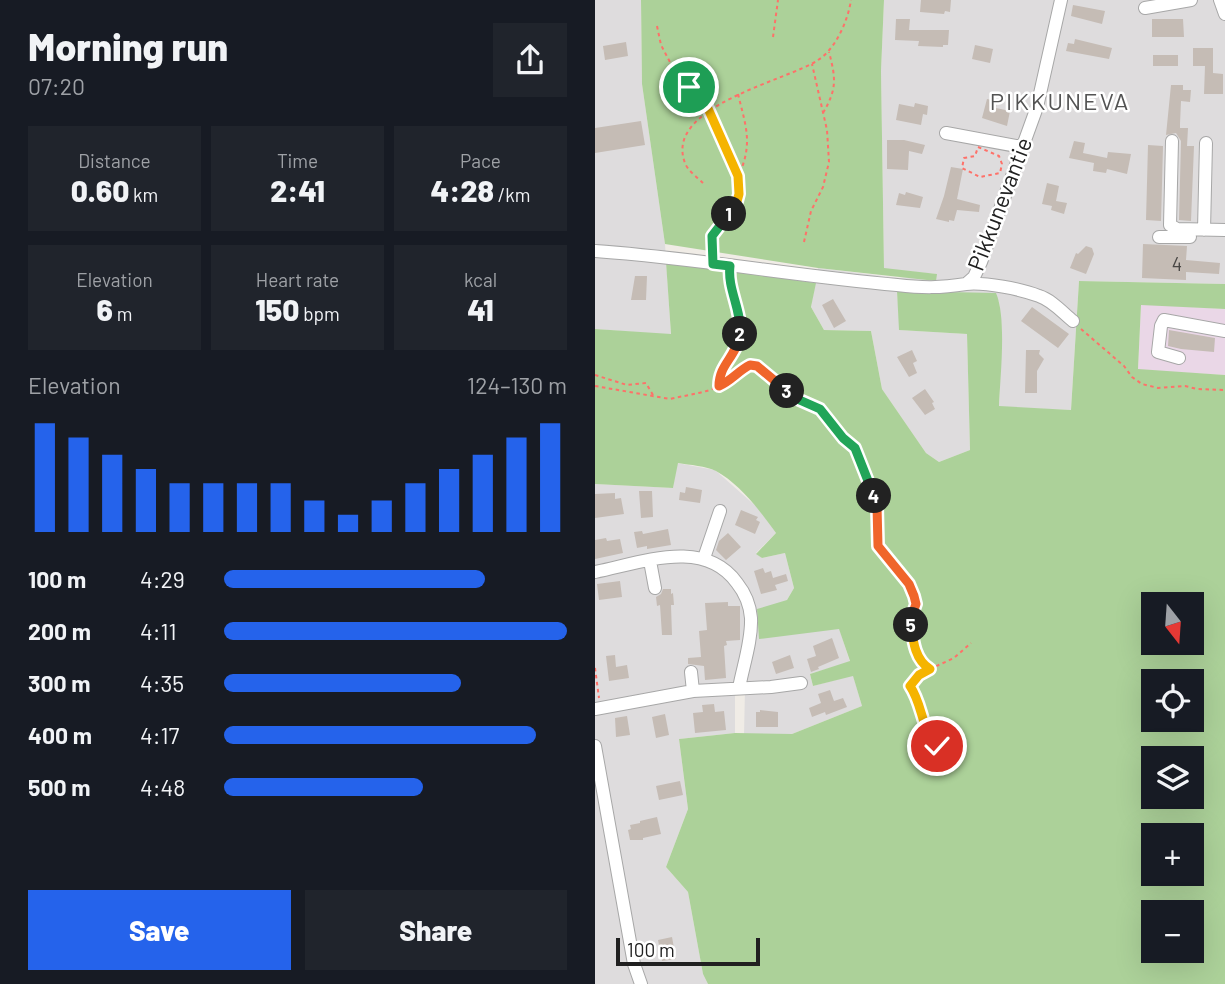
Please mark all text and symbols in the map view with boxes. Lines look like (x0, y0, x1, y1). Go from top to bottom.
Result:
text: Morning run (28, 23, 228, 69)
button: share (493, 23, 567, 97)
pin (659, 57, 719, 117)
icon: arrive (670, 68, 708, 106)
text: 07:20 (28, 72, 85, 100)
district label: PIKKUNEVA (990, 86, 1130, 115)
street label: Pikkunevantie (961, 133, 1037, 274)
text: Distance (78, 149, 151, 172)
text: Time (277, 149, 318, 172)
text: Pace (460, 149, 501, 172)
text: 0.60 (71, 172, 129, 208)
text: 2:41 (270, 172, 325, 208)
text: 4:28 (430, 172, 494, 208)
text: km (129, 183, 158, 206)
text: /km (494, 183, 531, 206)
pin: 1 (711, 196, 747, 232)
text: 1 (725, 202, 732, 225)
house number: 4 (1172, 252, 1182, 275)
text: Elevation (76, 268, 153, 291)
text: Heart rate (256, 268, 339, 291)
text: kcal (464, 268, 497, 291)
text: 6 (97, 291, 113, 327)
text: 150 (255, 291, 299, 327)
text: 41 (467, 291, 494, 327)
text: m (113, 302, 132, 325)
text: bpm (299, 302, 340, 325)
pin: 2 (723, 316, 757, 352)
text: 2 (734, 322, 745, 345)
text: Elevation (28, 371, 121, 399)
text: 124–130 m (467, 371, 567, 399)
pin: 3 (769, 374, 805, 408)
text: 3 (781, 379, 792, 402)
pin: 4 (857, 478, 891, 514)
text: 4 (868, 484, 879, 507)
text: 100 m (28, 565, 86, 593)
text: 4:29 (140, 565, 185, 593)
north arrow (1141, 592, 1204, 654)
map controls (1141, 592, 1204, 963)
pin: 5 (893, 608, 929, 642)
text: 5 (905, 613, 916, 636)
text: 200 m (28, 617, 91, 645)
text: 4:11 (140, 617, 177, 645)
text: 300 m (28, 669, 90, 697)
text: 4:35 (140, 669, 184, 697)
button: locate (1141, 669, 1204, 732)
pin (907, 716, 967, 776)
text: 400 m (28, 721, 92, 749)
text: 4:17 (140, 721, 179, 749)
icon: check (918, 727, 956, 765)
button: layers (1141, 746, 1204, 809)
text: 500 m (28, 773, 90, 801)
text: 4:48 (140, 773, 185, 801)
button: + (1141, 823, 1204, 886)
button: Save (28, 890, 291, 970)
button: Share (305, 890, 567, 970)
button: − (1141, 900, 1204, 963)
scale bar (616, 935, 759, 967)
text: 100 m (627, 938, 675, 961)

